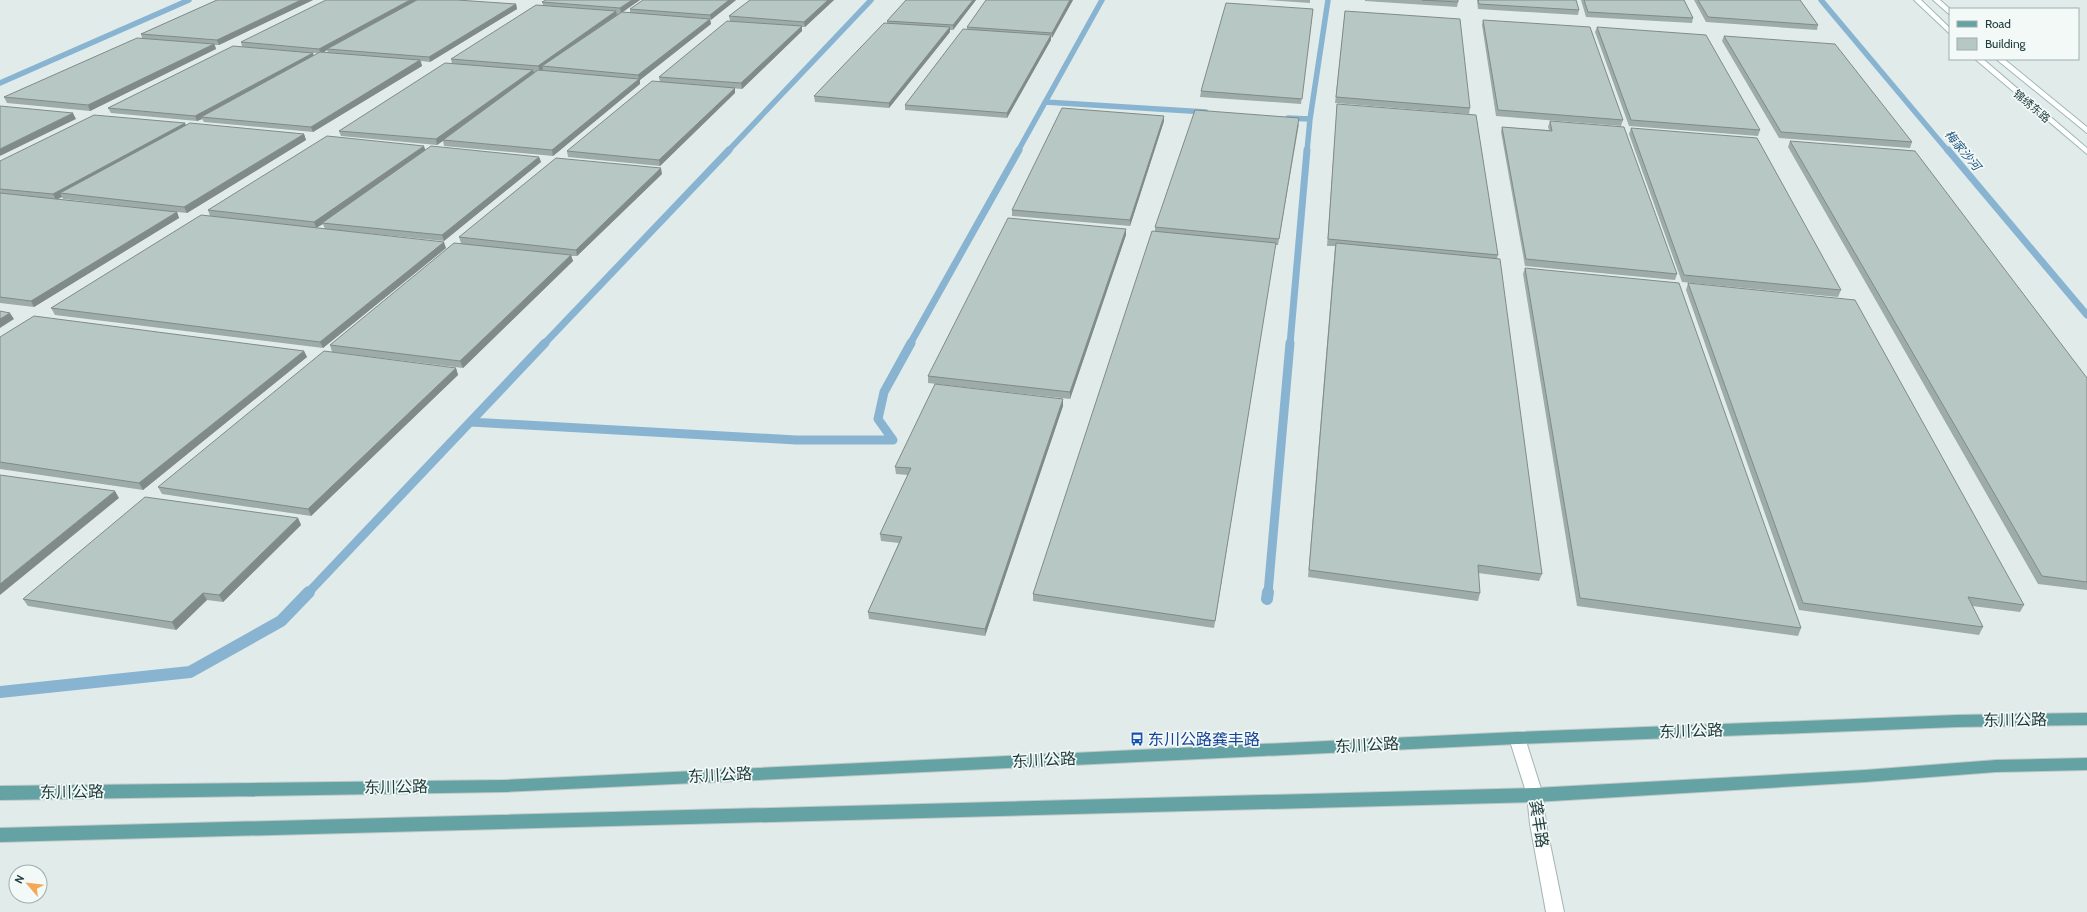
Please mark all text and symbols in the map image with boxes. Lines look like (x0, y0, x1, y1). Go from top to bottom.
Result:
legend (1949, 8, 2079, 60)
text: Road (1985, 16, 2011, 31)
text: Building (1985, 36, 2027, 51)
street label: 锦绣东路 (2011, 86, 2053, 126)
water label: 梅家沙河 (1942, 127, 1985, 175)
street label: 东川公路 (1983, 710, 2047, 730)
street label: 东川公路 (1659, 720, 1723, 742)
place label: 东川公路龚丰路 (1148, 730, 1260, 749)
bus stop icon: 东川公路龚丰路 (1129, 731, 1145, 747)
street label: 东川公路 (1335, 734, 1399, 756)
street label: 东川公路 (1012, 749, 1076, 771)
street label: 东川公路 (688, 764, 752, 786)
street label: 东川公路 (364, 777, 428, 797)
street label: 东川公路 (40, 782, 104, 802)
street label: 龚丰路 (1526, 799, 1552, 849)
north arrow (8, 864, 48, 904)
text: N (11, 873, 27, 886)

